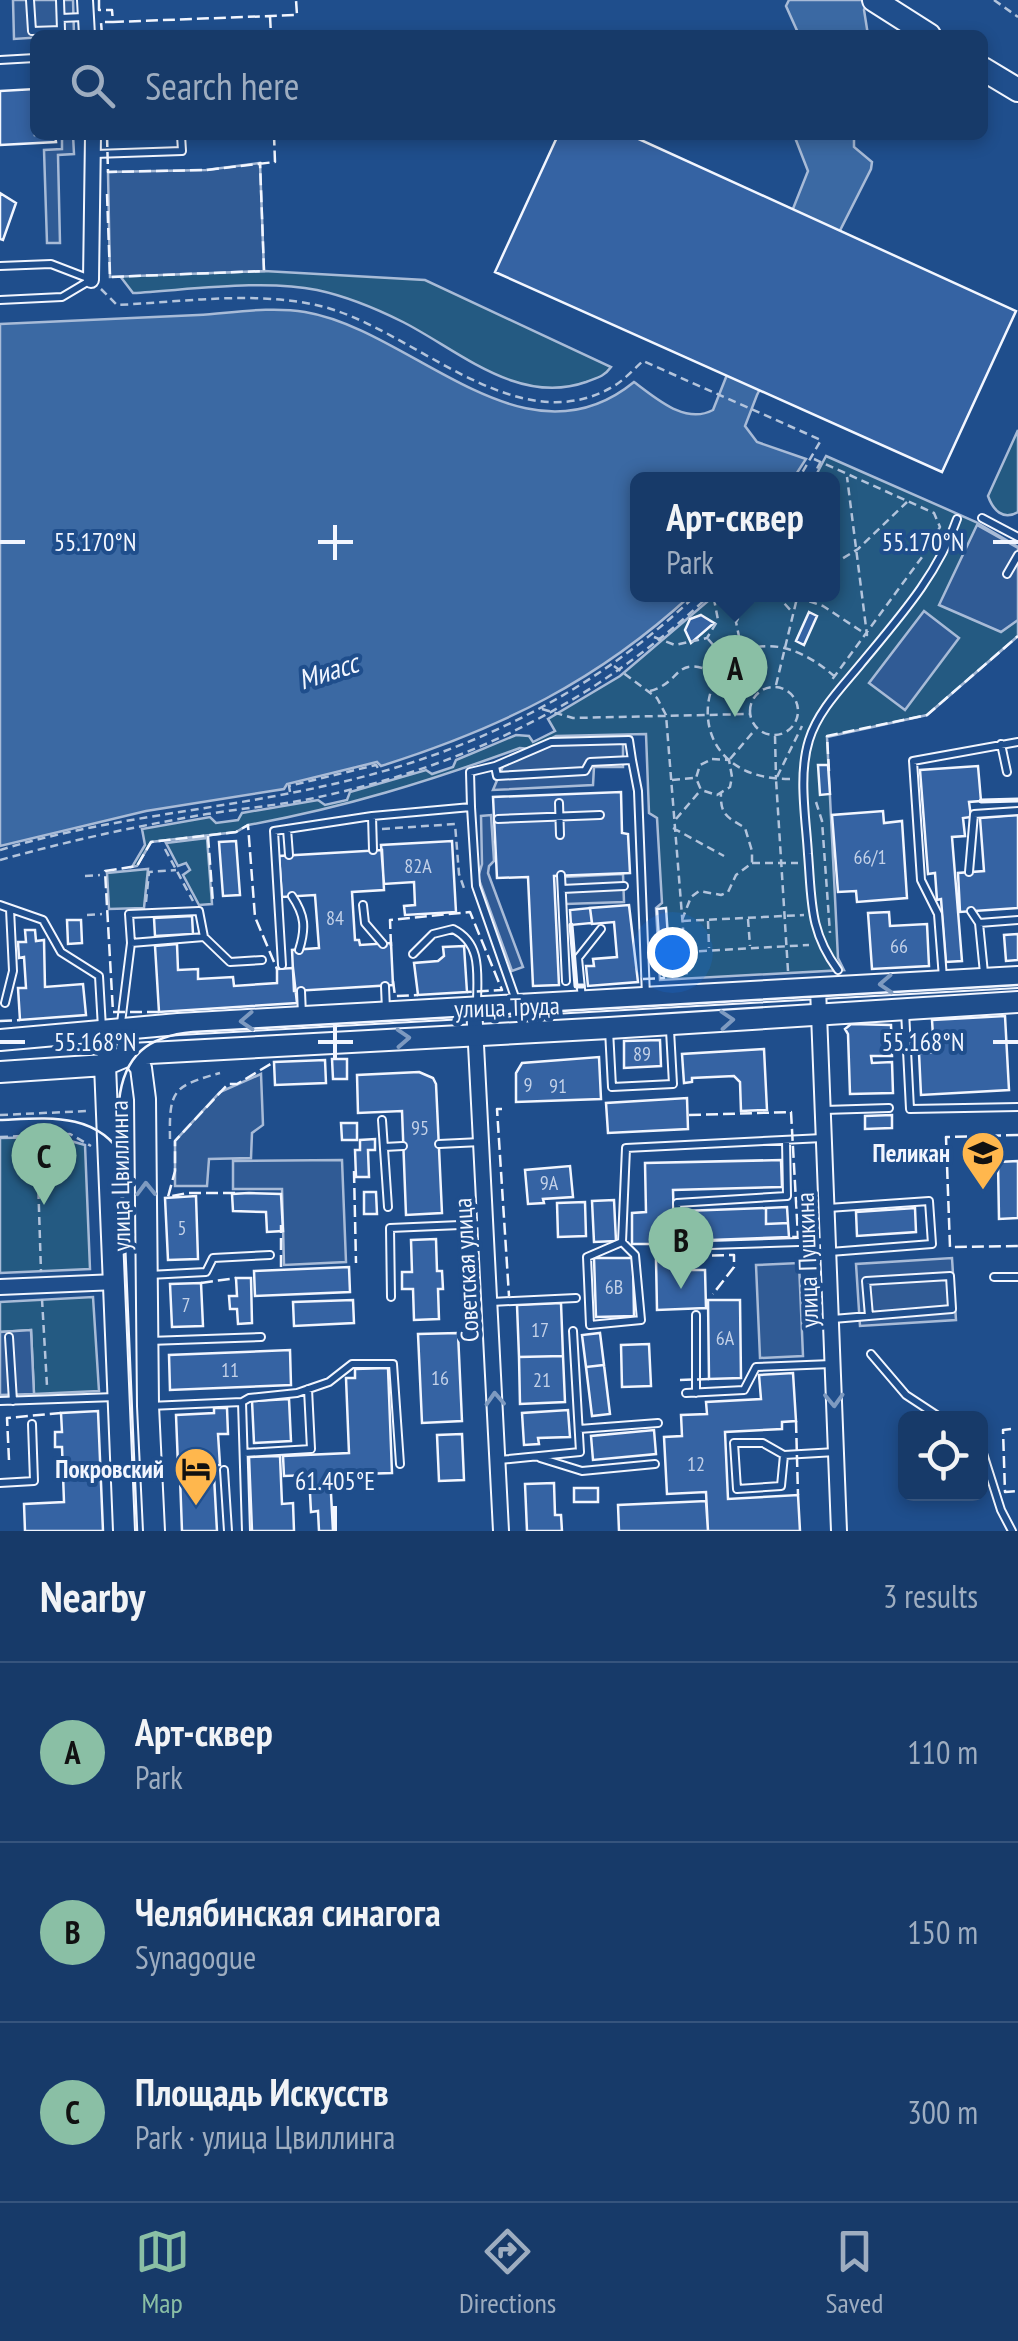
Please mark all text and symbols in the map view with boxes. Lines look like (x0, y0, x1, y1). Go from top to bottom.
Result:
search box (30, 30, 988, 140)
icon: search (65, 58, 120, 113)
text: Search here (145, 61, 299, 110)
popup (630, 472, 840, 602)
text: Арт-сквер (666, 492, 804, 541)
text: 55.170°N (54, 526, 136, 558)
text: 55.170°N (882, 526, 964, 558)
text: Park (666, 541, 714, 583)
pin: A (702, 634, 768, 717)
water label: Миасс (293, 643, 365, 698)
house number: 66/1 (854, 844, 886, 870)
house number: 82А (404, 853, 432, 879)
house number: 84 (326, 905, 344, 931)
your location (647, 927, 698, 978)
house number: 66 (890, 933, 908, 959)
one-way arrow (877, 973, 893, 994)
street label: улица Труда (454, 989, 560, 1025)
one-way arrow (238, 1010, 254, 1031)
one-way arrow (720, 1010, 736, 1032)
text: 55.168°N (54, 1026, 136, 1058)
text: 55.168°N (882, 1026, 964, 1058)
one-way arrow (395, 1028, 411, 1049)
house number: 89 (633, 1041, 651, 1067)
house number: 9 (524, 1072, 533, 1098)
house number: 91 (549, 1073, 567, 1099)
street label: улица Цвиллинга (103, 1100, 137, 1252)
house number: 95 (411, 1115, 429, 1141)
pin: C (12, 1122, 76, 1205)
school or university icon: Пеликан (960, 1130, 1006, 1191)
place label: Пеликан (873, 1137, 950, 1169)
house number: 9А (540, 1170, 559, 1196)
one-way arrow (136, 1180, 157, 1196)
street label: улица Пушкина (789, 1192, 825, 1328)
street label: Советская улица (446, 1197, 486, 1343)
pin: B (648, 1206, 714, 1289)
house number: 5 (178, 1215, 187, 1241)
house number: 6В (605, 1274, 623, 1300)
house number: 7 (182, 1292, 191, 1318)
house number: 17 (531, 1317, 549, 1343)
house number: 6А (716, 1325, 735, 1351)
house number: 11 (221, 1357, 239, 1383)
house number: 16 (431, 1365, 449, 1391)
house number: 21 (533, 1367, 551, 1393)
one-way arrow (485, 1390, 506, 1406)
one-way arrow (824, 1393, 845, 1409)
map controls (898, 1411, 988, 1501)
button: locate (898, 1411, 988, 1501)
hotel icon: Покровский (173, 1446, 219, 1507)
house number: 12 (687, 1451, 705, 1477)
place label: Покровский (55, 1453, 164, 1485)
text: 61.405°E (295, 1465, 375, 1497)
text: Nearby (40, 1569, 145, 1624)
text: 3 results (883, 1575, 978, 1617)
text: Арт-сквер (135, 1707, 273, 1756)
text: A (64, 1731, 81, 1773)
text: 110 m (907, 1731, 978, 1773)
text: Park (135, 1756, 183, 1798)
text: Челябинская синагога (135, 1887, 441, 1936)
text: B (65, 1911, 80, 1953)
text: 150 m (907, 1911, 978, 1953)
text: Synagogue (135, 1936, 256, 1978)
text: Площадь Искусств (135, 2067, 389, 2116)
text: C (65, 2091, 80, 2133)
text: 300 m (907, 2091, 978, 2133)
text: Park · улица Цвиллинга (135, 2116, 395, 2158)
tab: Map (135, 2224, 190, 2321)
tab: Directions (459, 2224, 556, 2321)
tab: Saved (826, 2224, 883, 2321)

